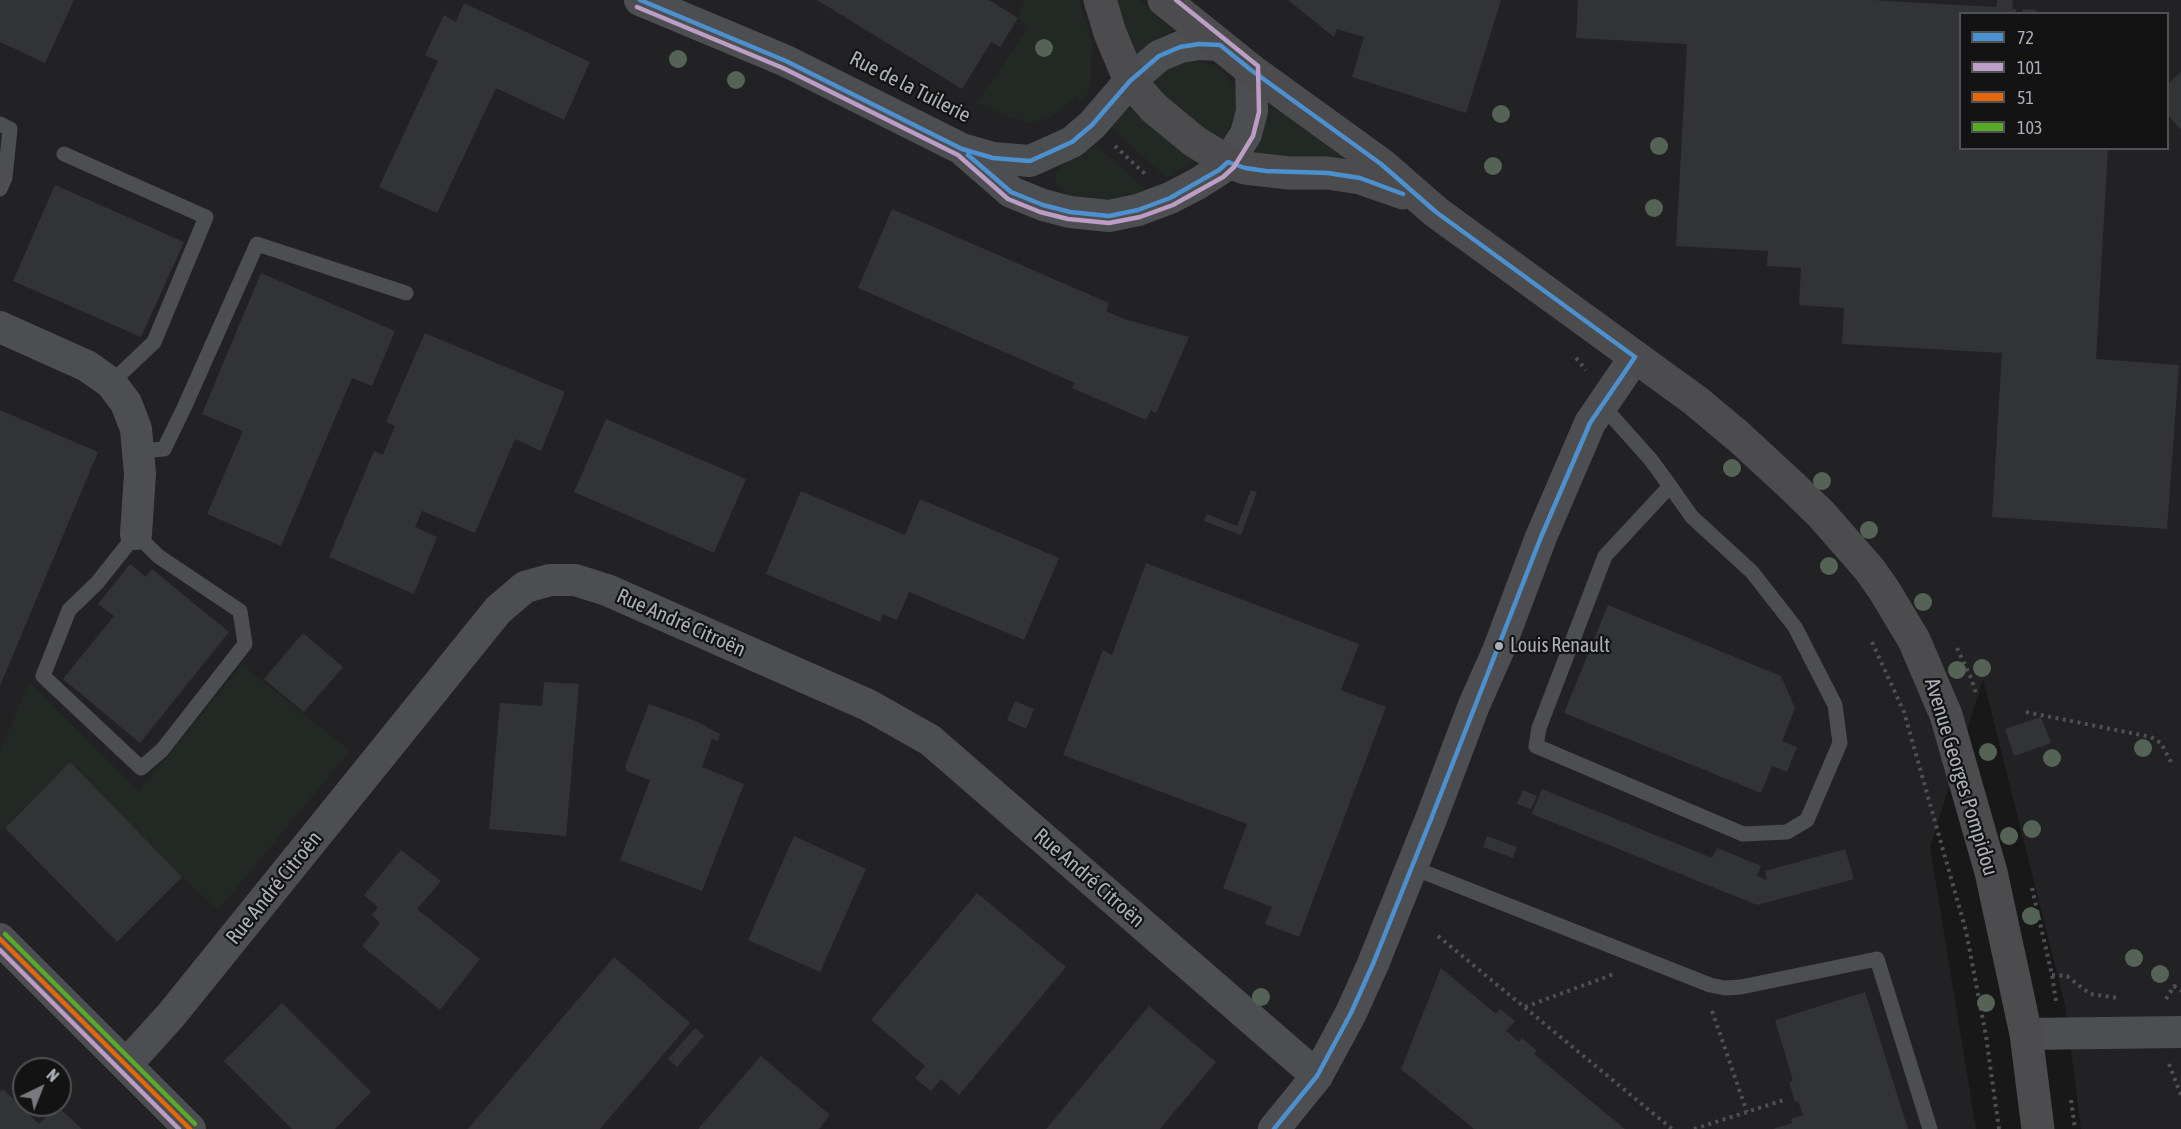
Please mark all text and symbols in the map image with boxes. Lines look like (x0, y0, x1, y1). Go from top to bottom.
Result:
legend (1959, 12, 2169, 150)
text: 72 (2017, 27, 2034, 48)
street label: Rue de la Tuilerie (845, 46, 975, 128)
text: 101 (2017, 57, 2042, 78)
text: 51 (2017, 87, 2034, 108)
text: 103 (2017, 117, 2042, 138)
street label: Rue André Citroën (613, 583, 749, 663)
place label: Louis Renault (1510, 634, 1610, 658)
marker: Louis Renault (1493, 640, 1505, 652)
street label: Avenue Georges Pompidou (1919, 675, 2003, 879)
street label: Rue André Citroën (1029, 823, 1149, 933)
street label: Rue André Citroën (221, 826, 327, 950)
north arrow (12, 1057, 72, 1117)
text: N (43, 1065, 63, 1085)

